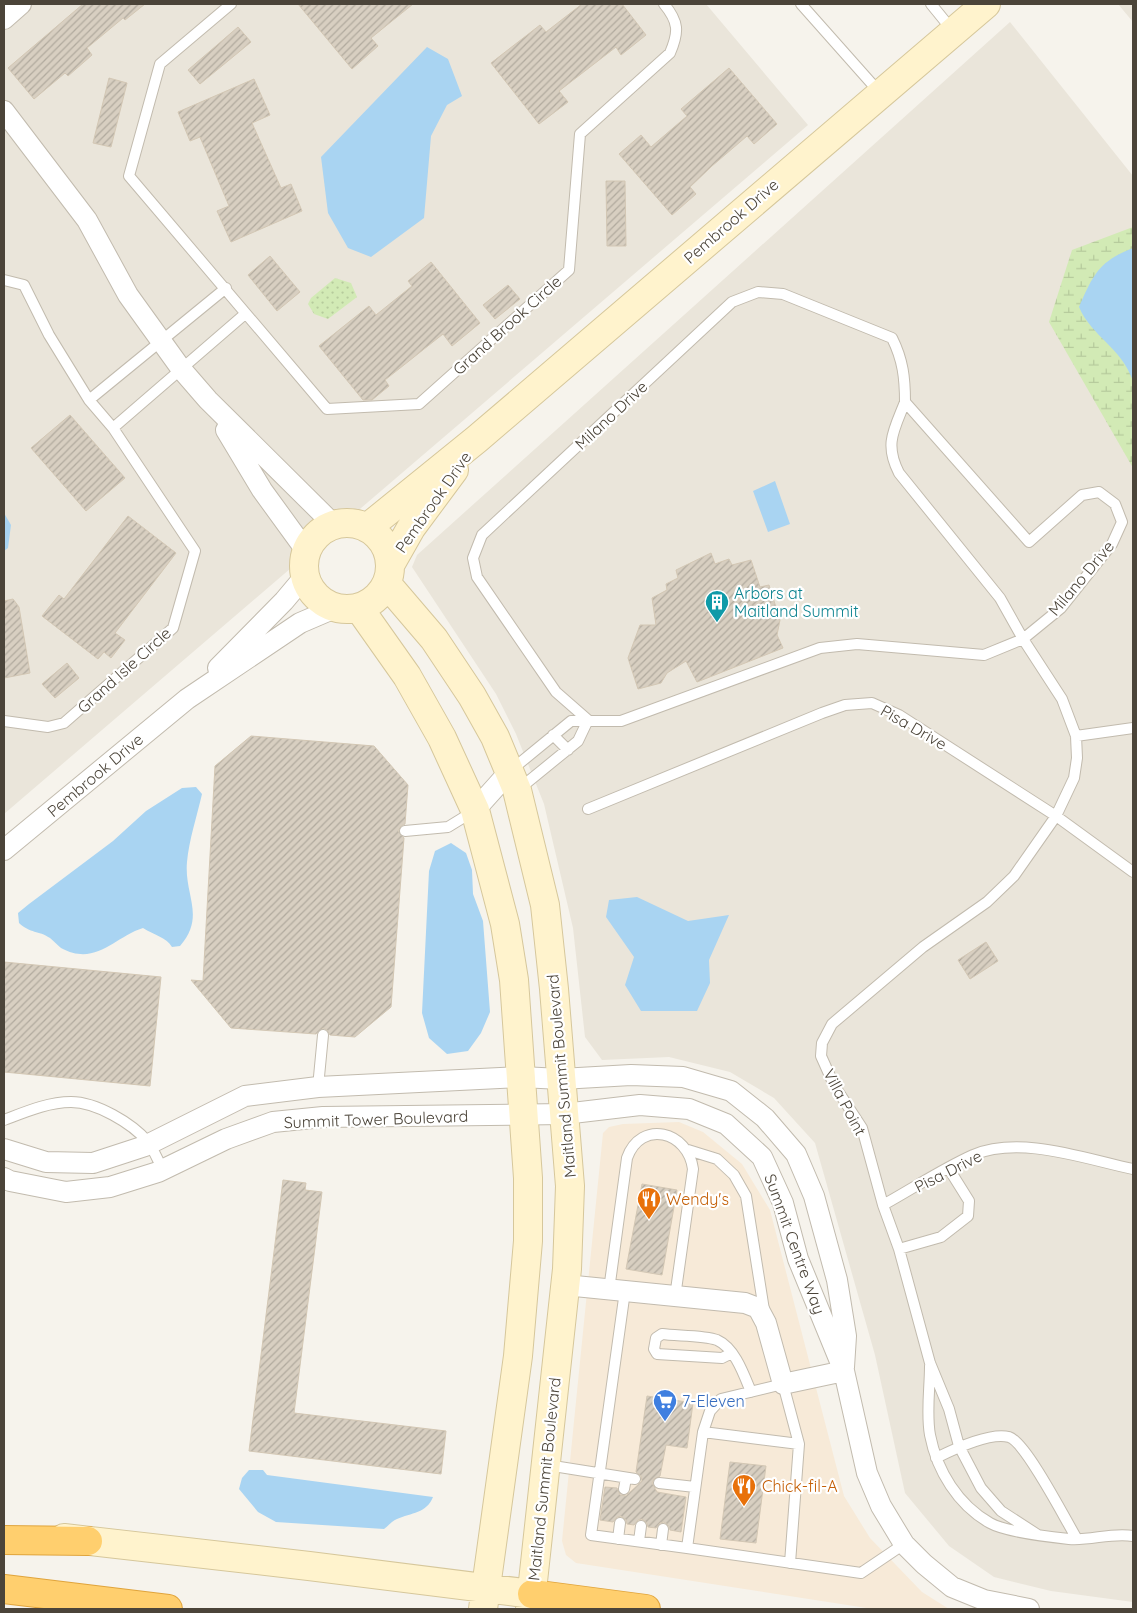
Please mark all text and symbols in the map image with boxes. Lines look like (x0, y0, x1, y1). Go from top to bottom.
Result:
street label: Pembrook Drive (679, 174, 783, 268)
street label: Grand Brook Circle (449, 271, 565, 379)
street label: Milano Drive (571, 376, 651, 454)
street label: Pembrook Drive (391, 447, 475, 557)
street label: Milano Drive (1044, 536, 1118, 620)
place label: Arbors at Maitland Summit (734, 583, 859, 621)
building icon: Arbors at Maitland Summit (704, 589, 730, 623)
street label: Grand Isle Circle (73, 623, 175, 717)
street label: Pisa Drive (877, 700, 951, 754)
street label: Pembrook Drive (43, 729, 147, 821)
street label: Maitland Summit Boulevard (542, 973, 580, 1179)
street label: Villa Point (819, 1065, 871, 1139)
street label: Summit Tower Boulevard (283, 1106, 469, 1132)
street label: Pisa Drive (911, 1145, 985, 1197)
street label: Summit Centre Way (760, 1171, 830, 1317)
restaurant icon: Wendy's (636, 1186, 662, 1220)
place label: Wendy's (666, 1189, 729, 1209)
street label: Maitland Summit Boulevard (523, 1376, 565, 1582)
supermarket icon: 7-Eleven (652, 1388, 678, 1422)
place label: 7-Eleven (682, 1391, 745, 1411)
restaurant icon: Chick-fil-A (731, 1473, 757, 1507)
place label: Chick-fil-A (762, 1476, 838, 1496)

